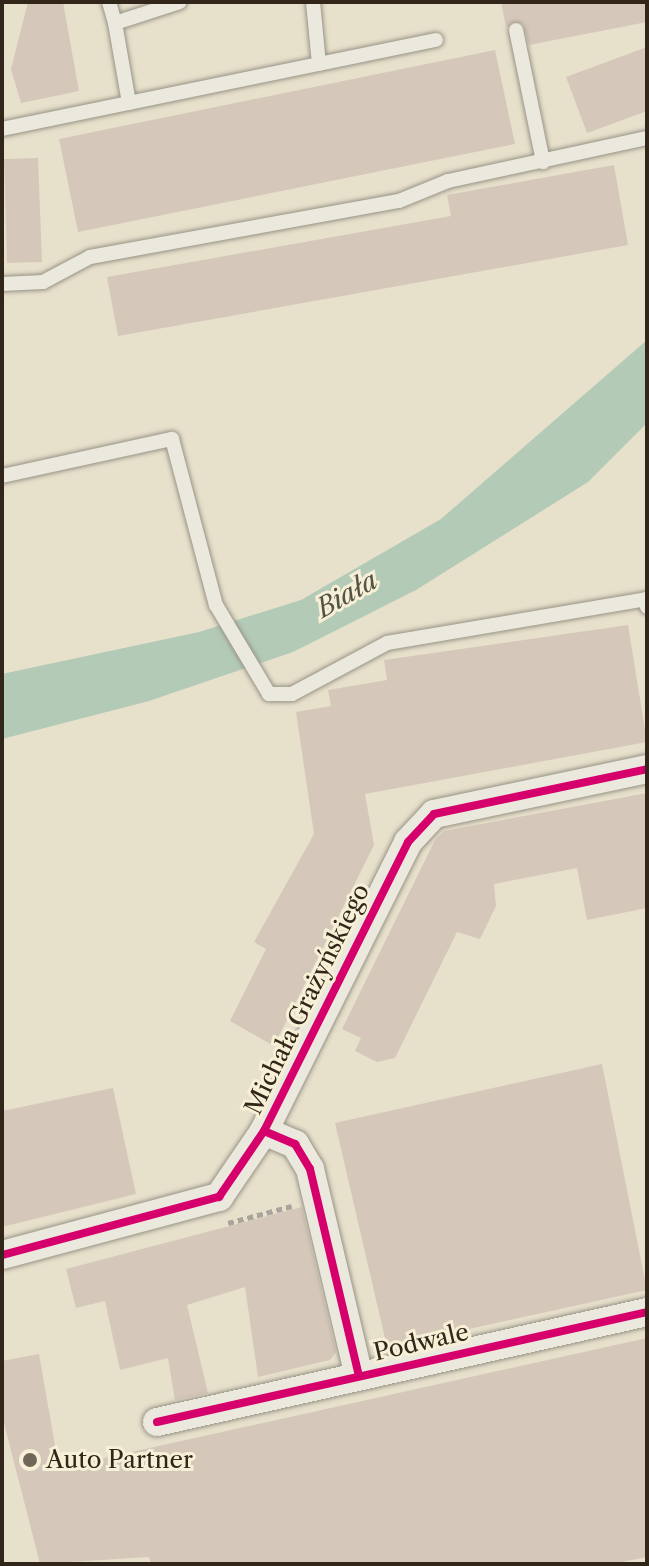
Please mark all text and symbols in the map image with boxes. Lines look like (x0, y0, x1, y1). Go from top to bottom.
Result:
water label: Biała (311, 565, 383, 625)
street label: Michała Grażyńskiego (239, 879, 375, 1119)
street label: Podwale (371, 1317, 471, 1367)
place label: Auto Partner (46, 1446, 193, 1474)
marker: Auto Partner (21, 1451, 39, 1469)

